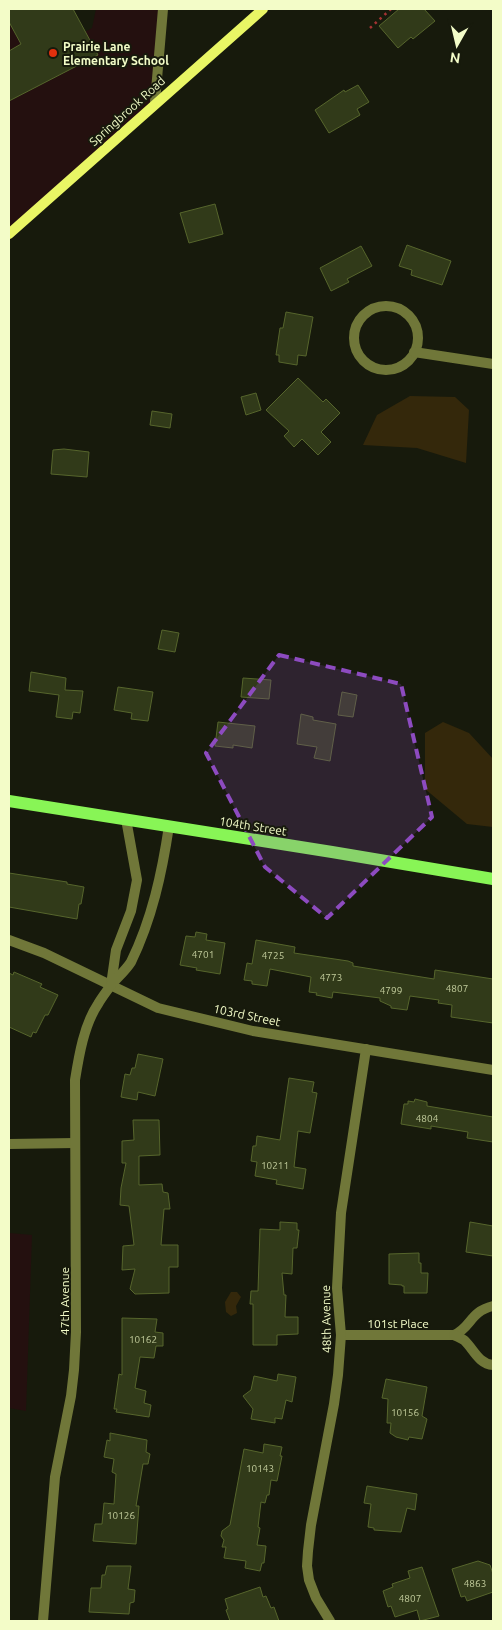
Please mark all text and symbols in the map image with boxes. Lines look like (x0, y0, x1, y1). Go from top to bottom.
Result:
north arrow (432, 20, 482, 70)
place label: Prairie Lane Elementary School (63, 40, 169, 67)
marker: Prairie Lane Elementary School (47, 47, 59, 59)
text: N (449, 49, 461, 67)
street label: Springbrook Road (87, 74, 167, 148)
street label: 104th Street (218, 814, 288, 838)
house number: 4701 (192, 949, 214, 960)
house number: 4725 (262, 950, 284, 961)
house number: 4773 (320, 972, 342, 983)
house number: 4807 (446, 983, 468, 994)
house number: 4799 (380, 985, 402, 996)
street label: 103rd Street (212, 1002, 282, 1028)
house number: 4804 (416, 1113, 439, 1124)
house number: 10211 (261, 1160, 289, 1171)
street label: 47th Avenue (58, 1267, 71, 1335)
street label: 48th Avenue (319, 1285, 333, 1353)
street label: 101st Place (367, 1317, 429, 1330)
house number: 10162 (129, 1334, 157, 1345)
house number: 10156 (391, 1407, 419, 1418)
house number: 10143 (246, 1463, 274, 1474)
house number: 10126 (107, 1510, 135, 1521)
house number: 4863 (464, 1578, 486, 1589)
house number: 4807 (399, 1593, 421, 1604)

